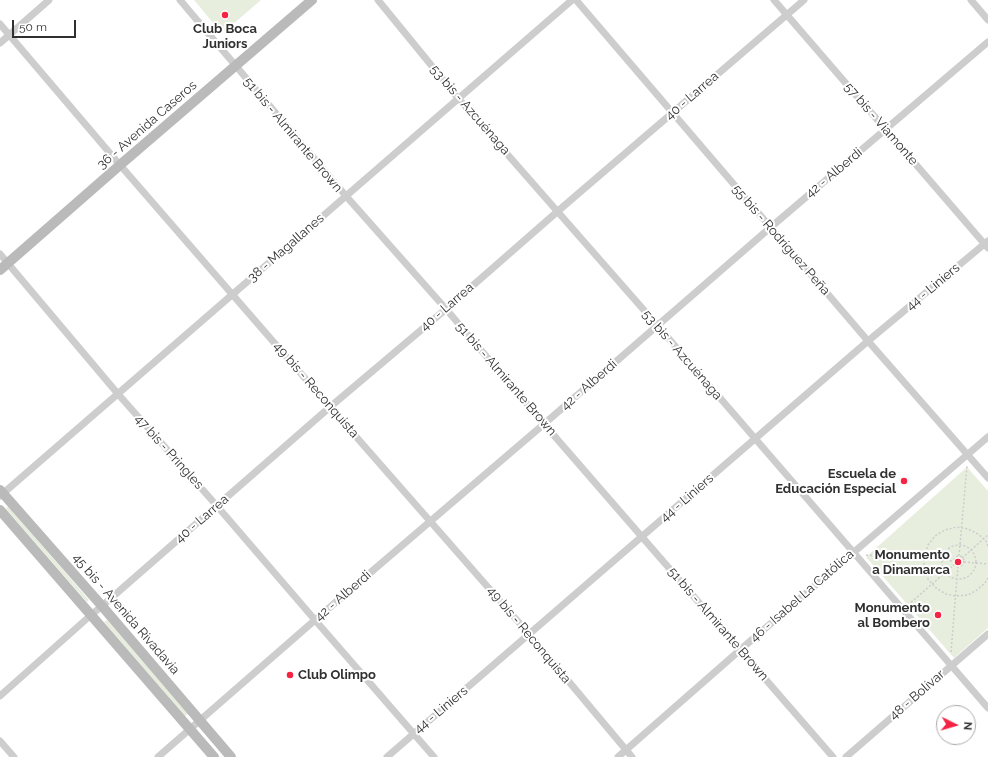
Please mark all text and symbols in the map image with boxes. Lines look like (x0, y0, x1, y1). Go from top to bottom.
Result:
marker: Club Boca Juniors (220, 10, 230, 20)
scale bar (14, 12, 78, 38)
text: 50 m (19, 20, 47, 34)
place label: Club Boca Juniors (193, 21, 257, 52)
street label: 53 bis - Azcuénaga (427, 62, 513, 158)
street label: 40 - Larrea (662, 69, 722, 123)
street label: 51 bis - Almirante Brown (240, 74, 346, 196)
street label: 36 - Avenida Caseros (94, 78, 200, 172)
street label: 57 bis - Viamonte (841, 79, 921, 169)
street label: 42 - Alberdi (802, 145, 866, 201)
street label: 55 bis - Rodríguez Peña (729, 181, 833, 299)
street label: 38 - Magallanes (245, 211, 327, 285)
street label: 44 - Liniers (903, 260, 963, 314)
street label: 40 - Larrea (417, 280, 477, 334)
street label: 53 bis - Azcuénaga (639, 307, 725, 403)
street label: 51 bis - Almirante Brown (452, 319, 560, 439)
street label: 49 bis - Reconquista (270, 339, 362, 441)
street label: 42 - Alberdi (558, 356, 620, 414)
street label: 47 bis - Pringles (131, 411, 207, 493)
place label: Escuela de Educación Especial (775, 466, 896, 497)
street label: 44 - Liniers (657, 471, 717, 525)
marker: Escuela de Educación Especial (899, 476, 909, 486)
street label: 40 - Larrea (172, 492, 232, 546)
street label: 46 - Isabel La Católica (747, 547, 857, 645)
place label: Monumento a Dinamarca (872, 547, 950, 578)
street label: 45 bis - Avenida Rivadavia (69, 550, 183, 678)
marker: Monumento a Dinamarca (953, 557, 963, 567)
street label: 51 bis - Almirante Brown (664, 564, 772, 684)
street label: 42 - Alberdi (312, 567, 374, 625)
street label: 49 bis - Reconquista (484, 583, 574, 687)
place label: Monumento al Bombero (855, 600, 930, 631)
marker: Monumento al Bombero (933, 610, 943, 620)
place label: Club Olimpo (298, 667, 376, 683)
street label: 48 - Bolívar (886, 667, 948, 723)
marker: Club Olimpo (285, 670, 295, 680)
street label: 44 - Liniers (411, 683, 471, 737)
north arrow (936, 705, 976, 745)
text: N (961, 721, 974, 731)

